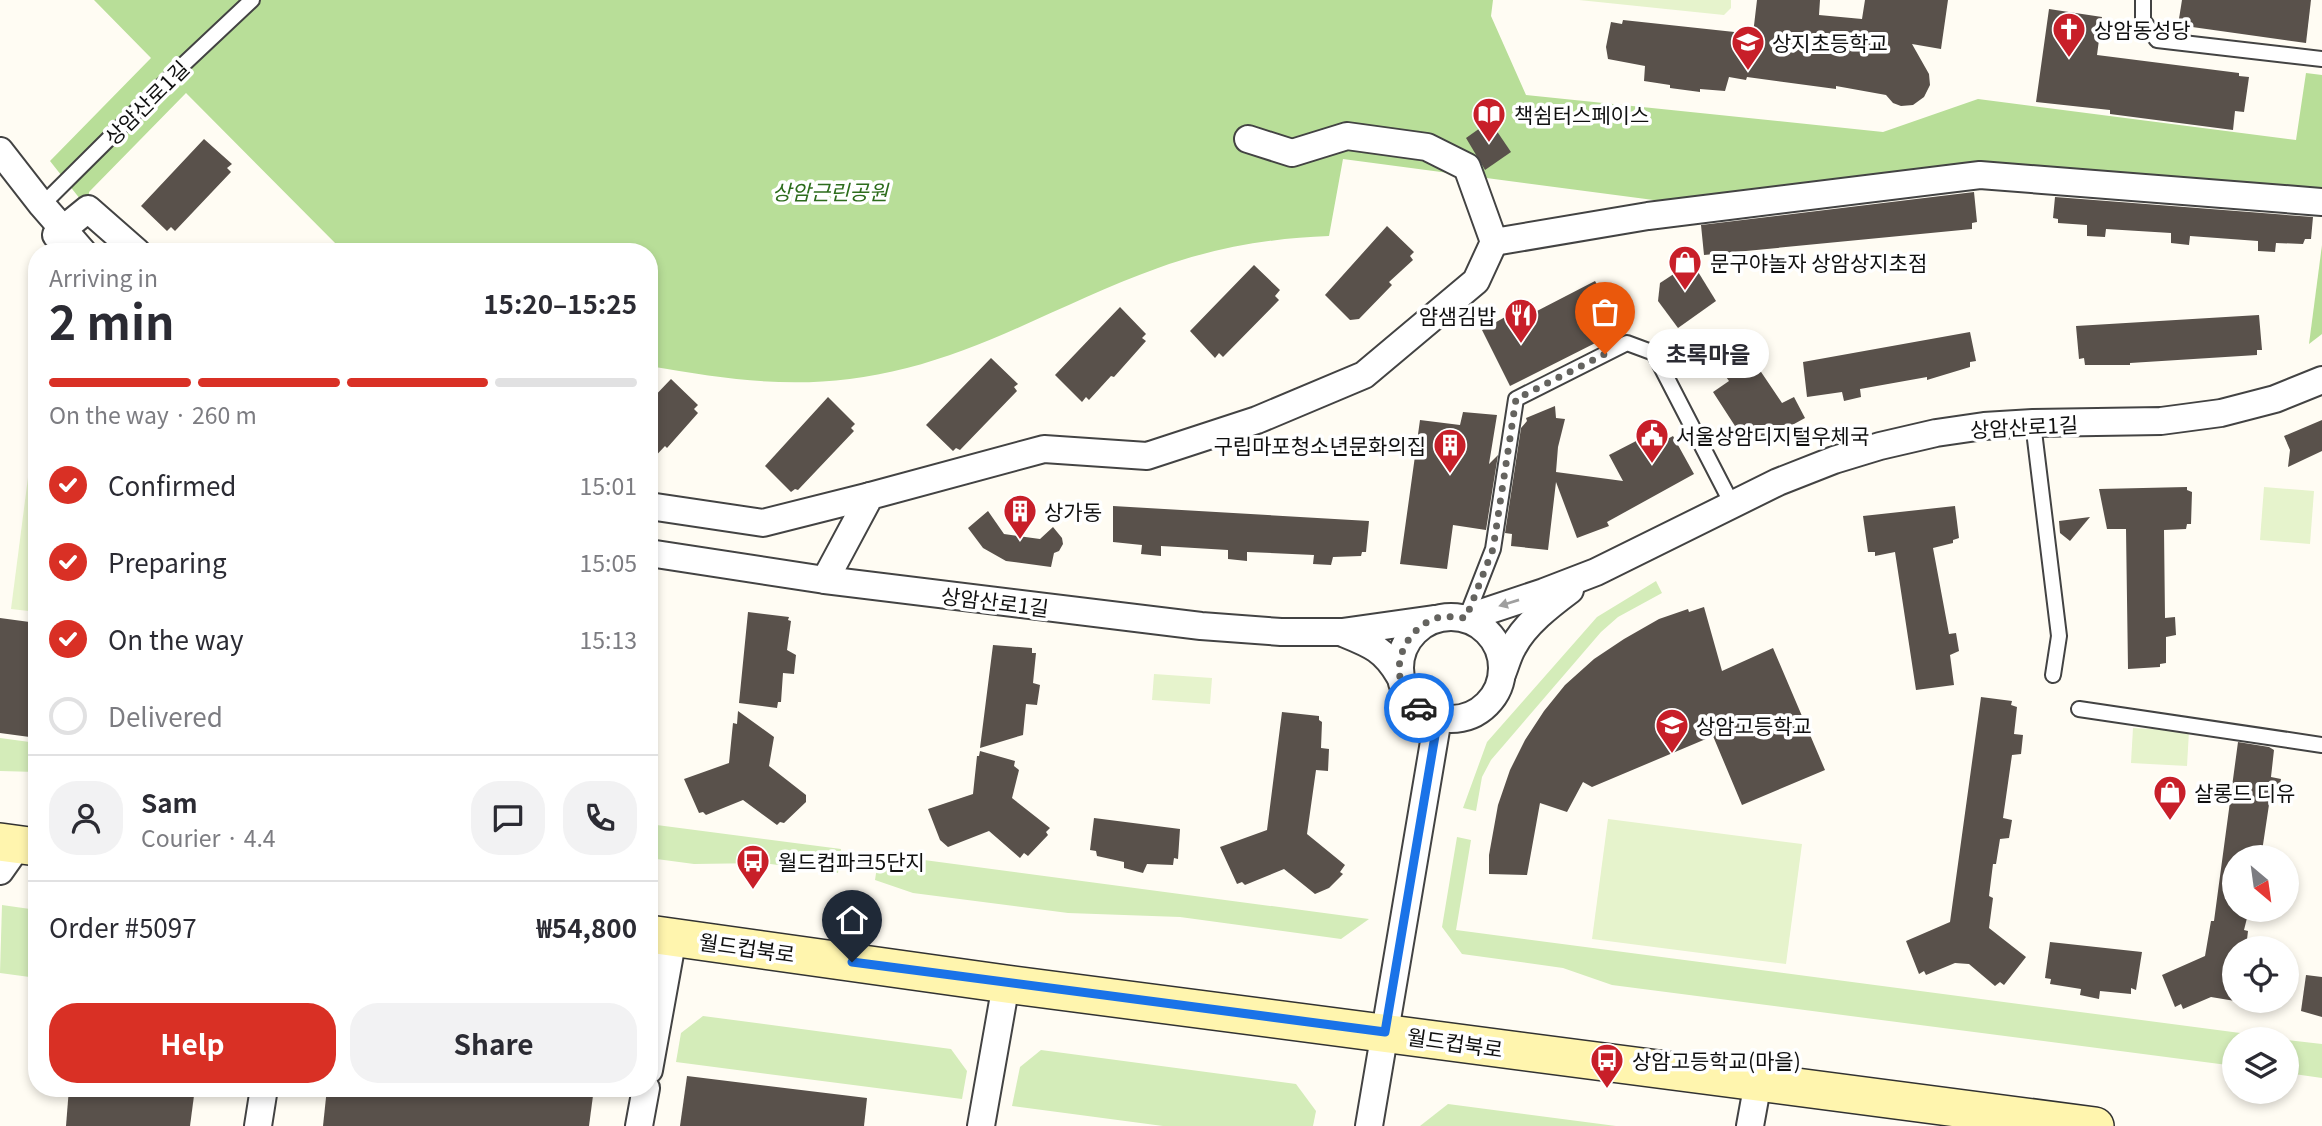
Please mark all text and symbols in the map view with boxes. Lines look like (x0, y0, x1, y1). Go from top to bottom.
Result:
church icon: 상암동성당 (2050, 10, 2088, 59)
place label: 상암동성당 (2094, 14, 2191, 44)
school or university icon: 상지초등학교 (1729, 23, 1767, 72)
place label: 상지초등학교 (1772, 27, 1888, 57)
street label: 상암산로1길 (97, 53, 195, 151)
library icon: 책쉼터스페이스 (1470, 95, 1508, 144)
place label: 책쉼터스페이스 (1514, 99, 1649, 129)
park label: 상암근린공원 (772, 176, 890, 206)
shop icon: 문구야놀자 상암상지초점 (1666, 243, 1704, 292)
place label: 문구야놀자 상암상지초점 (1710, 247, 1927, 277)
text: Arriving in (49, 260, 158, 294)
pin (1575, 282, 1635, 354)
text: 15:20–15:25 (483, 284, 637, 321)
text: 2 min (49, 287, 174, 353)
icon: bag (1586, 293, 1624, 331)
restaurant icon: 얌샘김밥 (1502, 296, 1540, 345)
place label: 얌샘김밥 (1419, 300, 1496, 330)
callout: 초록마을 (1647, 330, 1770, 378)
text: 초록마을 (1666, 336, 1750, 370)
text: On the way · 260 m (49, 397, 257, 431)
street label: 상암산로1길 (1969, 408, 2079, 444)
public building icon: 서울상암디지털우체국 (1633, 416, 1671, 465)
place label: 서울상암디지털우체국 (1676, 420, 1869, 450)
building icon: 구립마포청소년문화의집 (1431, 426, 1469, 475)
place label: 구립마포청소년문화의집 (1213, 430, 1426, 460)
icon: check (49, 466, 87, 504)
text: Confirmed (108, 466, 237, 503)
text: 15:01 (580, 468, 637, 502)
building icon: 상가동 (1001, 492, 1039, 541)
place label: 상가동 (1044, 496, 1102, 526)
icon: check (49, 543, 87, 581)
text: Preparing (108, 543, 227, 580)
text: 15:05 (580, 545, 637, 579)
street label: 상암산로1길 (939, 580, 1051, 622)
one-way arrow (1498, 598, 1519, 609)
icon: check (49, 620, 87, 658)
text: On the way (108, 620, 243, 657)
text: 15:13 (580, 622, 637, 656)
courier (1384, 673, 1454, 743)
icon: car (1400, 689, 1438, 727)
text: Delivered (108, 697, 223, 734)
school or university icon: 상암고등학교 (1653, 706, 1691, 755)
place label: 상암고등학교 (1696, 710, 1812, 740)
shop icon: 살롱드 디유 (2151, 773, 2189, 822)
place label: 살롱드 디유 (2194, 777, 2295, 807)
button: person (49, 781, 123, 855)
button: chat (471, 781, 545, 855)
button: phone (563, 781, 637, 855)
text: Sam (141, 783, 198, 820)
text: Courier · 4.4 (141, 820, 276, 854)
bus stop icon: 월드컵파크5단지 (734, 842, 772, 891)
north arrow (2222, 845, 2300, 922)
map controls (2222, 845, 2299, 1104)
place label: 월드컵파크5단지 (778, 846, 925, 876)
pin (822, 890, 882, 962)
icon: home (833, 901, 871, 939)
text: Order #5097 (49, 908, 197, 945)
text: ₩54,800 (537, 908, 637, 945)
street label: 월드컵북로 (697, 925, 797, 969)
button: locate (2222, 936, 2299, 1013)
button: Help (49, 1003, 336, 1083)
button: Share (350, 1003, 637, 1083)
street label: 월드컵북로 (1405, 1020, 1505, 1064)
button: layers (2222, 1027, 2299, 1104)
bus stop icon: 상암고등학교(마을) (1588, 1041, 1626, 1090)
place label: 상암고등학교(마을) (1632, 1045, 1801, 1075)

